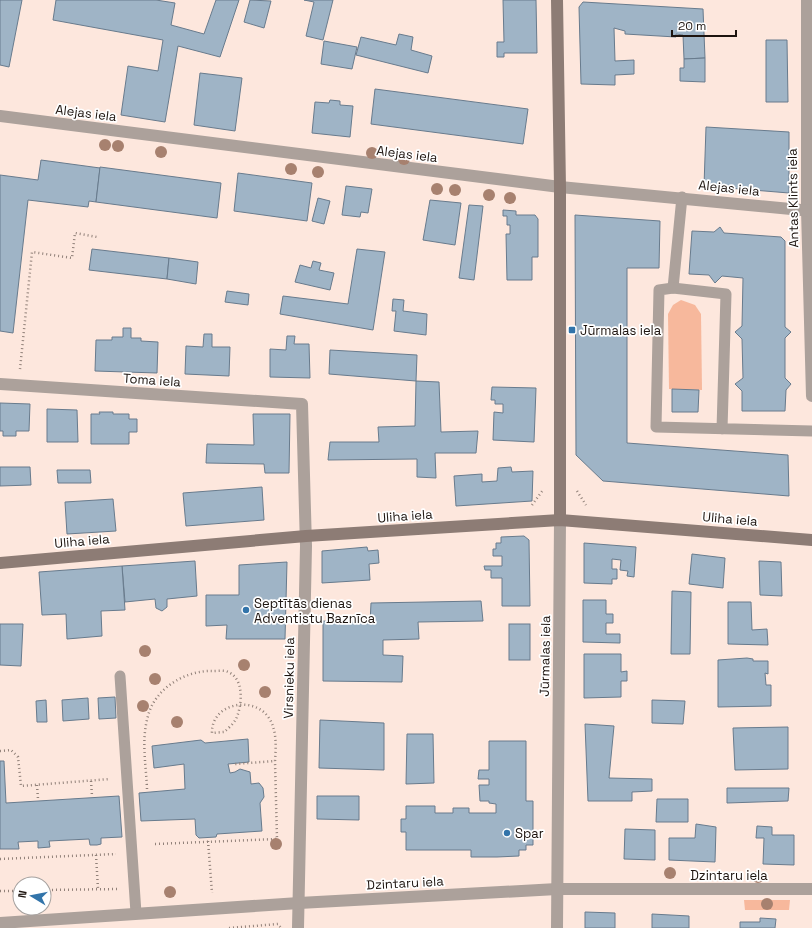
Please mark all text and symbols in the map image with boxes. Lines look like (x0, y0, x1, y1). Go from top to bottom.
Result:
scale bar (672, 12, 736, 38)
text: 20 m (678, 18, 706, 34)
street label: Alejas iela (54, 101, 118, 125)
street label: Alejas iela (375, 142, 439, 166)
street label: Antas Klints iela (784, 148, 802, 248)
street label: Alejas iela (698, 176, 761, 200)
place label: Jūrmalas iela (580, 322, 662, 339)
marker: Jūrmalas iela (567, 325, 577, 335)
street label: Toma iela (123, 370, 182, 391)
street label: Uliha iela (377, 506, 434, 526)
street label: Uliha iela (702, 508, 759, 530)
street label: Uliha iela (54, 530, 111, 552)
place label: Septītās dienas Adventistu Baznīca (254, 595, 376, 627)
marker: Septītās dienas Adventistu Baznīca (241, 605, 251, 615)
street label: Jūrmalas iela (536, 615, 554, 697)
street label: Virsnieku iela (280, 637, 298, 719)
place label: Spar (515, 825, 544, 842)
marker: Spar (502, 828, 512, 838)
street label: Dzintaru iela (690, 867, 768, 884)
street label: Dzintaru iela (366, 872, 445, 894)
north arrow (12, 876, 52, 916)
text: N (15, 889, 30, 899)

